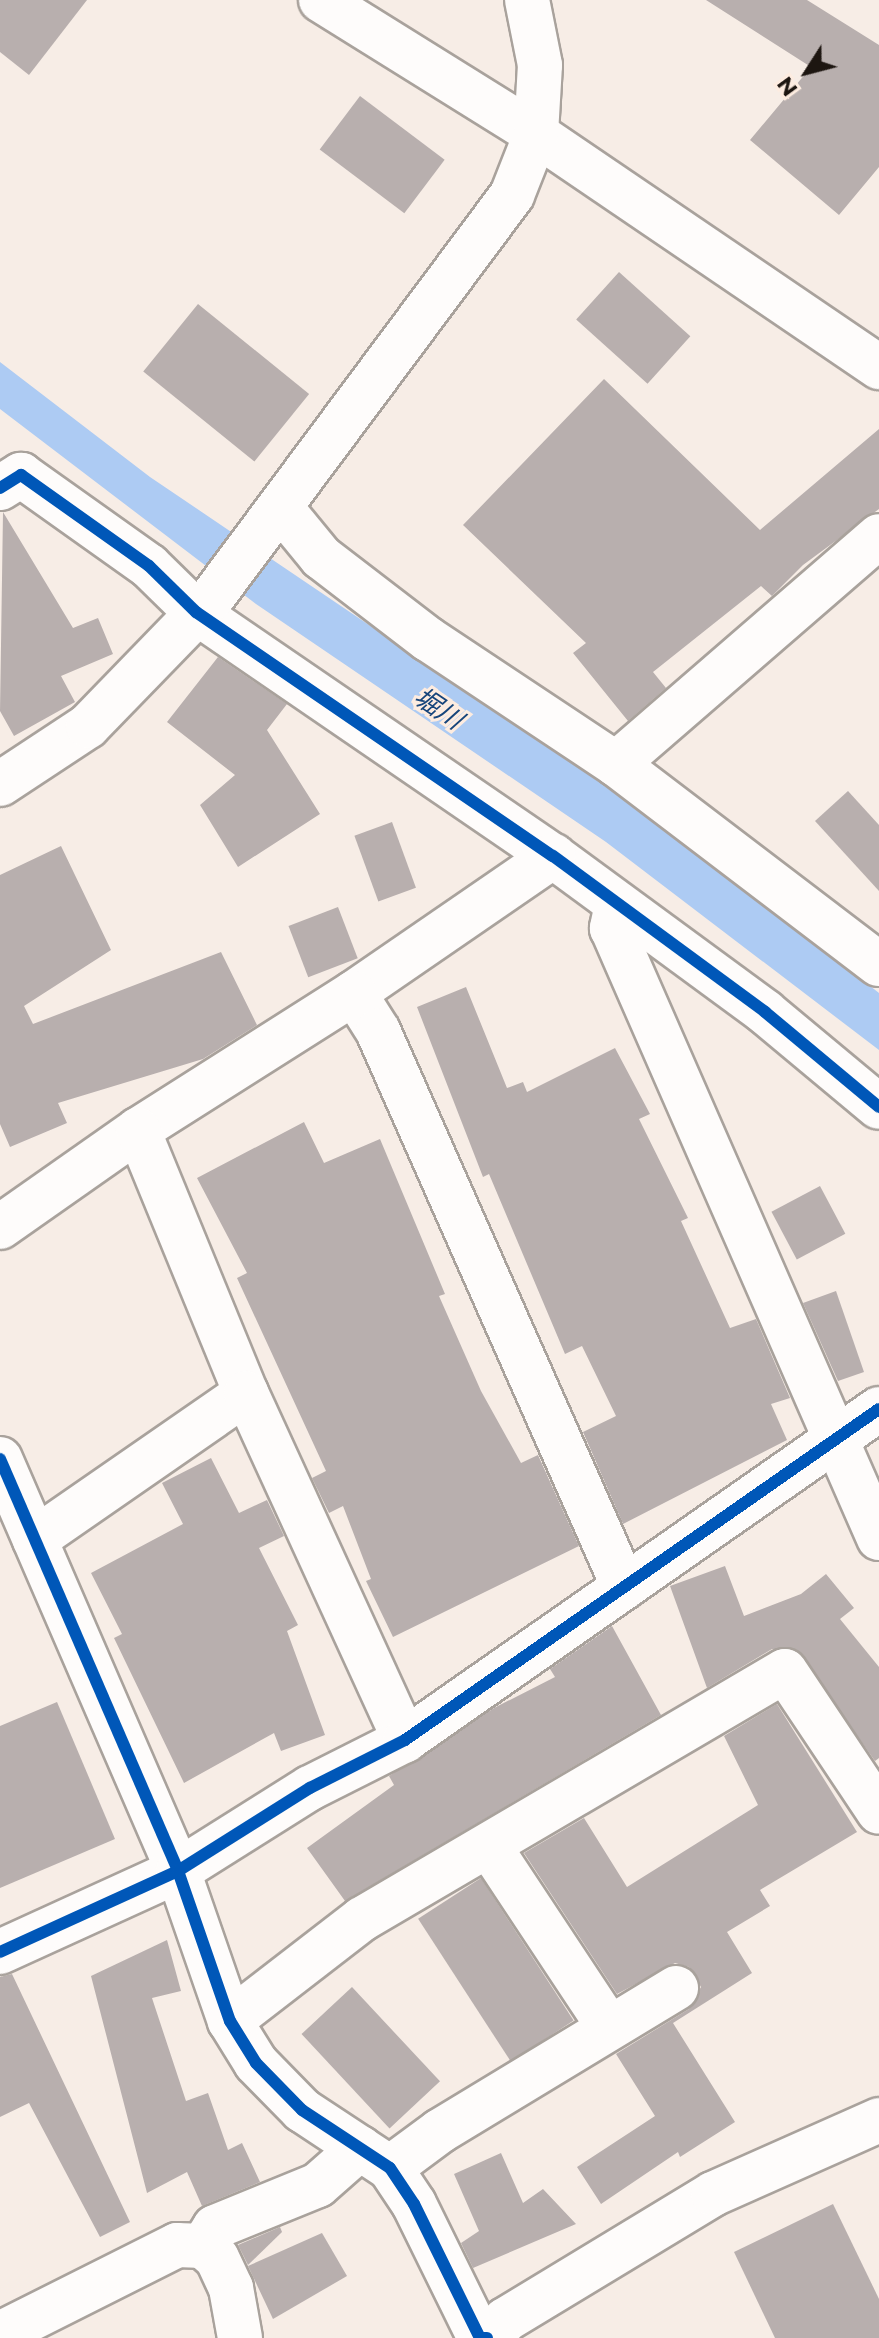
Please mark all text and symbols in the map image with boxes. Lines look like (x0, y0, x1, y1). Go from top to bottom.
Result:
north arrow (767, 32, 847, 112)
text: N (771, 71, 803, 102)
water label: 堀川 (408, 682, 468, 736)

